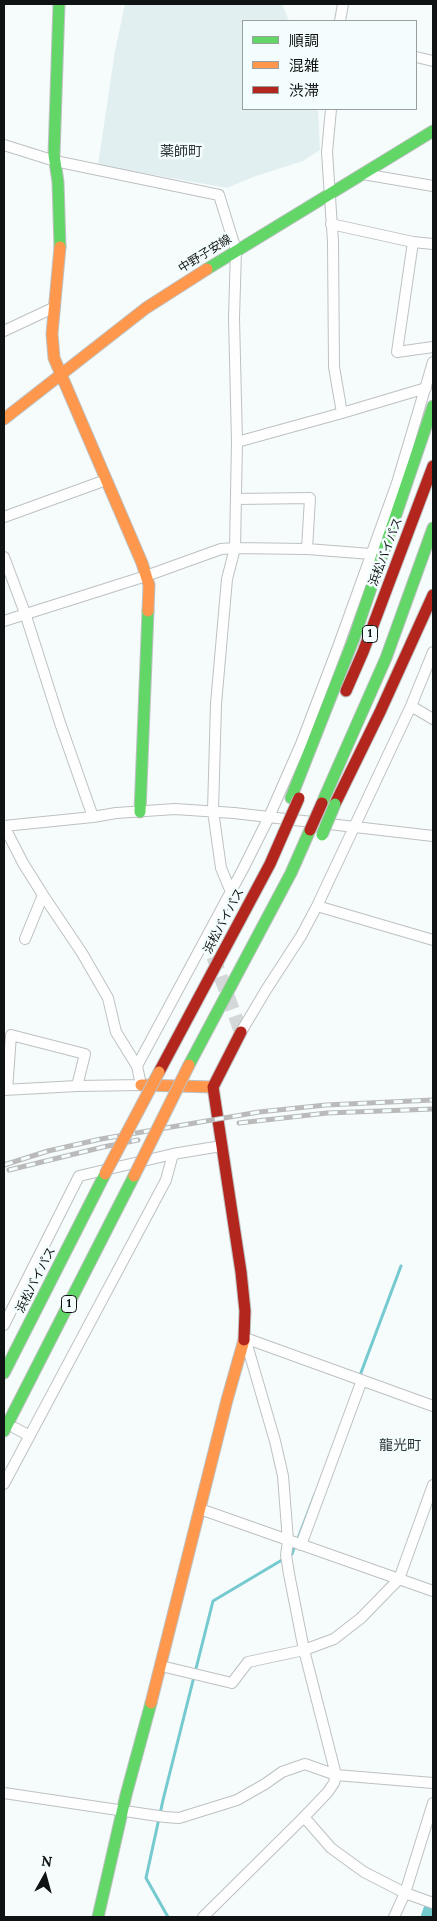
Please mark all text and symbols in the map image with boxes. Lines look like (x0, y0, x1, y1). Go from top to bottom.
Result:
legend (242, 20, 417, 110)
text: 順調 (289, 31, 319, 50)
text: 混雑 (289, 56, 319, 75)
text: 渋滞 (289, 81, 319, 100)
district label: 薬師町 (160, 144, 202, 160)
street label: 中野子安線 (176, 232, 234, 276)
street label: 浜松バイパス (366, 516, 406, 588)
road number: 1 (362, 626, 378, 642)
street label: 浜松バイパス (201, 886, 247, 956)
street label: 浜松バイパス (13, 1245, 59, 1315)
road number: 1 (62, 1296, 76, 1312)
district label: 龍光町 (379, 1438, 421, 1454)
north arrow (20, 1851, 70, 1901)
text: N (40, 1852, 53, 1871)

